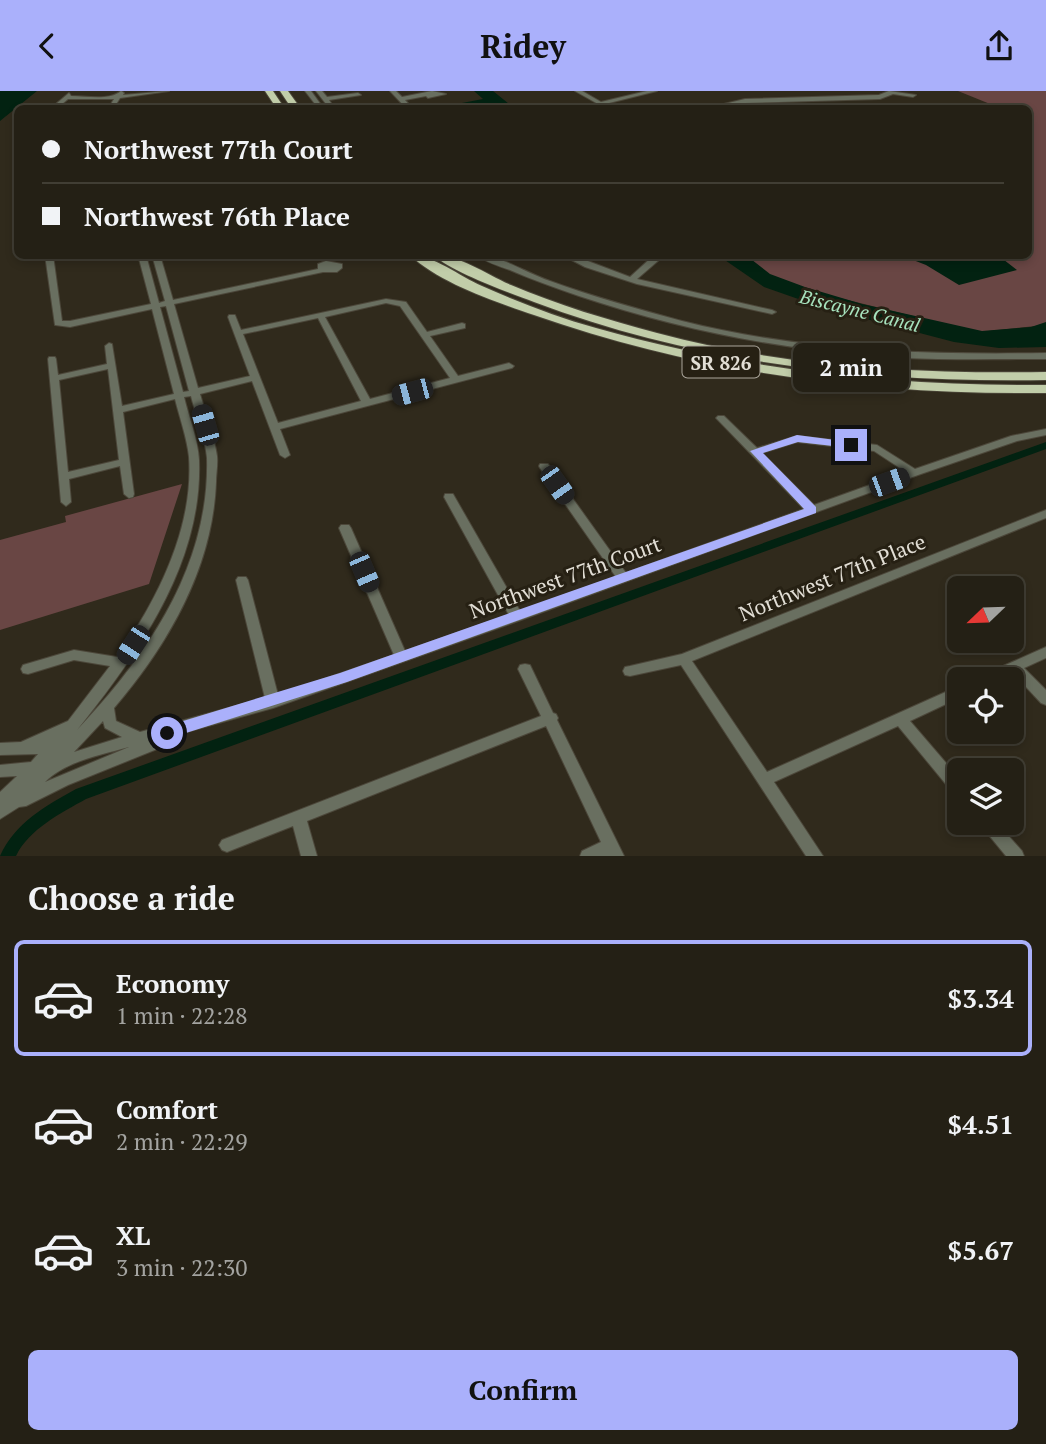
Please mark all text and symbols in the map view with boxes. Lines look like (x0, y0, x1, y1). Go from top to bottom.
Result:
text: Ridey (480, 25, 566, 67)
icon: back (28, 27, 66, 65)
icon: share (980, 27, 1018, 65)
text: Northwest 77th Court (84, 132, 353, 166)
text: Northwest 76th Place (84, 199, 350, 233)
water label: Biscayne Canal (796, 283, 923, 337)
callout: 2 min (793, 343, 909, 393)
road number: SR 826 (682, 347, 760, 377)
text: 2 min (820, 352, 882, 383)
car (389, 376, 436, 408)
car (190, 402, 221, 448)
route end (835, 429, 867, 461)
car (537, 462, 578, 508)
car (866, 465, 913, 499)
street label: Northwest 77th Place (735, 527, 929, 627)
street label: Northwest 77th Court (465, 529, 665, 625)
car (347, 549, 382, 595)
north arrow (947, 576, 1024, 653)
map controls (947, 576, 1024, 835)
car (113, 622, 154, 668)
button: locate (947, 667, 1024, 744)
route start (151, 717, 183, 749)
button: layers (947, 758, 1024, 835)
text: Choose a ride (28, 877, 235, 919)
text: Economy (116, 966, 229, 1000)
icon: car (32, 967, 95, 1030)
text: $3.34 (948, 981, 1014, 1015)
text: 1 min · 22:28 (116, 1000, 248, 1031)
text: Comfort (116, 1092, 218, 1126)
icon: car (32, 1093, 95, 1156)
text: $4.51 (948, 1107, 1014, 1141)
text: 2 min · 22:29 (116, 1126, 248, 1157)
text: XL (116, 1218, 150, 1252)
icon: car (32, 1219, 95, 1282)
text: $5.67 (948, 1233, 1014, 1267)
text: 3 min · 22:30 (116, 1252, 248, 1283)
button: Confirm (28, 1350, 1018, 1430)

